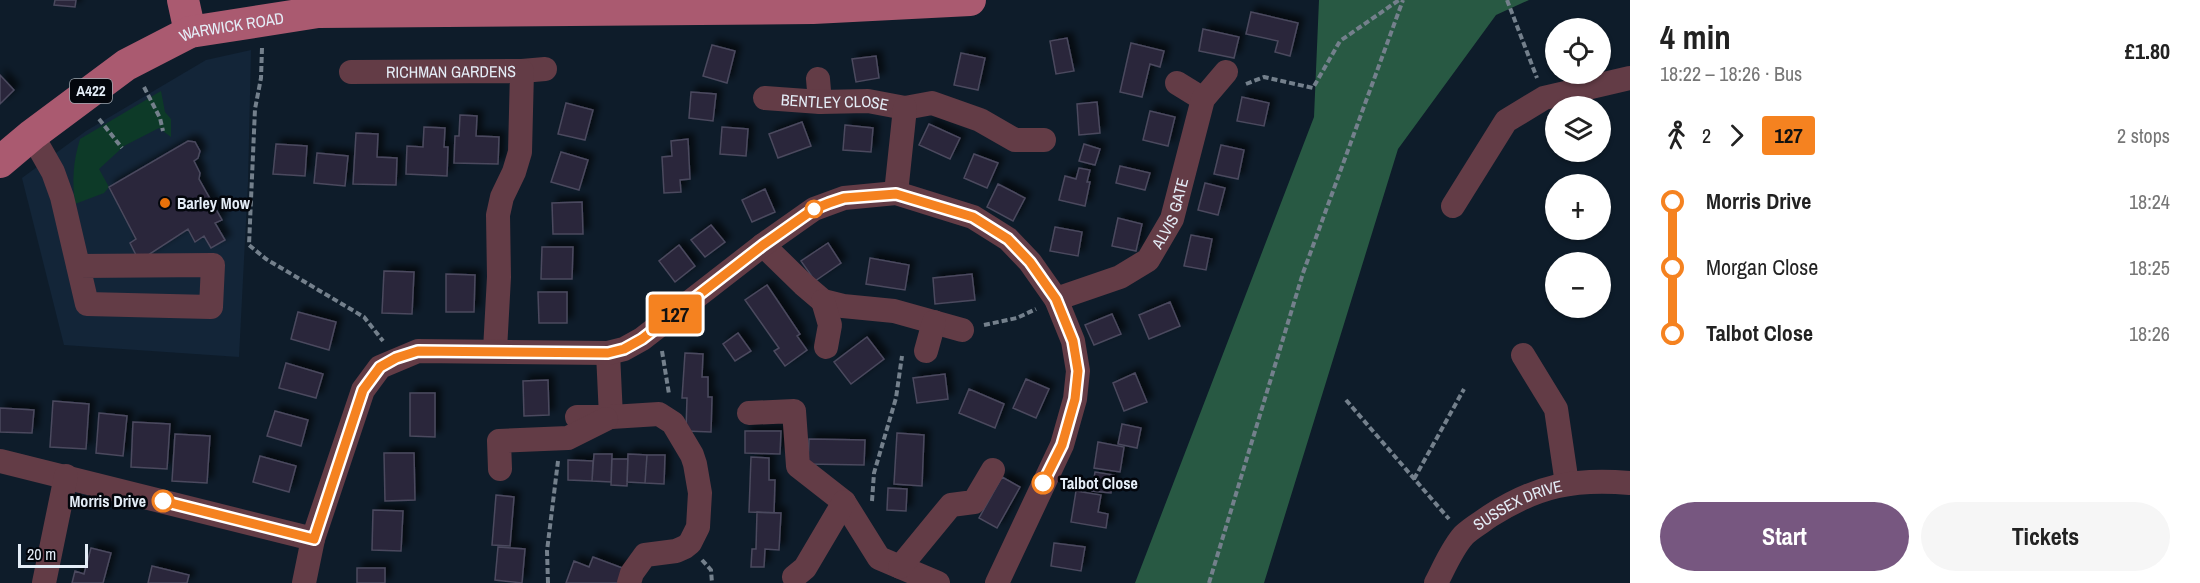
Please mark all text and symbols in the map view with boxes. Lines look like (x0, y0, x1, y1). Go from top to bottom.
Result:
street label: WARWICK ROAD (175, 6, 285, 47)
text: 4 min (1660, 15, 1731, 59)
map controls (1545, 18, 1611, 318)
button: locate (1545, 18, 1611, 84)
text: £1.80 (2125, 36, 2170, 66)
street label: RICHMAN GARDENS (386, 60, 516, 83)
text: 18:22 – 18:26 · Bus (1660, 60, 1802, 87)
road number: A422 (70, 79, 112, 103)
street label: BENTLEY CLOSE (780, 88, 890, 116)
button: layers (1545, 96, 1611, 162)
icon: walk (1660, 119, 1693, 152)
icon: forward (1720, 119, 1753, 152)
text: 127 (1774, 121, 1803, 150)
text: 2 (1702, 122, 1711, 149)
text: 2 stops (2117, 122, 2170, 149)
button: + (1545, 174, 1611, 240)
street label: ALVIS GATE (1146, 175, 1193, 253)
text: Morris Drive (1706, 186, 1811, 216)
text: 18:24 (2129, 188, 2170, 215)
place label: Barley Mow (177, 192, 251, 214)
marker: Barley Mow (158, 196, 172, 210)
unlabelled marker (805, 200, 823, 218)
button: − (1545, 252, 1611, 318)
text: Morgan Close (1706, 252, 1818, 282)
text: 18:25 (2129, 254, 2170, 281)
line badge: 127 (640, 294, 710, 334)
text: 127 (661, 300, 689, 329)
text: Talbot Close (1706, 318, 1813, 348)
text: 18:26 (2129, 320, 2170, 347)
marker: Talbot Close (1032, 472, 1054, 494)
place label: Talbot Close (1060, 472, 1138, 494)
street label: SUSSEX DRIVE (1469, 474, 1564, 536)
place label: Morris Drive (69, 490, 146, 512)
marker: Morris Drive (152, 490, 174, 512)
button: Start (1660, 502, 1909, 571)
button: Tickets (1921, 502, 2170, 571)
scale bar (18, 541, 88, 568)
text: 20 m (27, 543, 56, 565)

